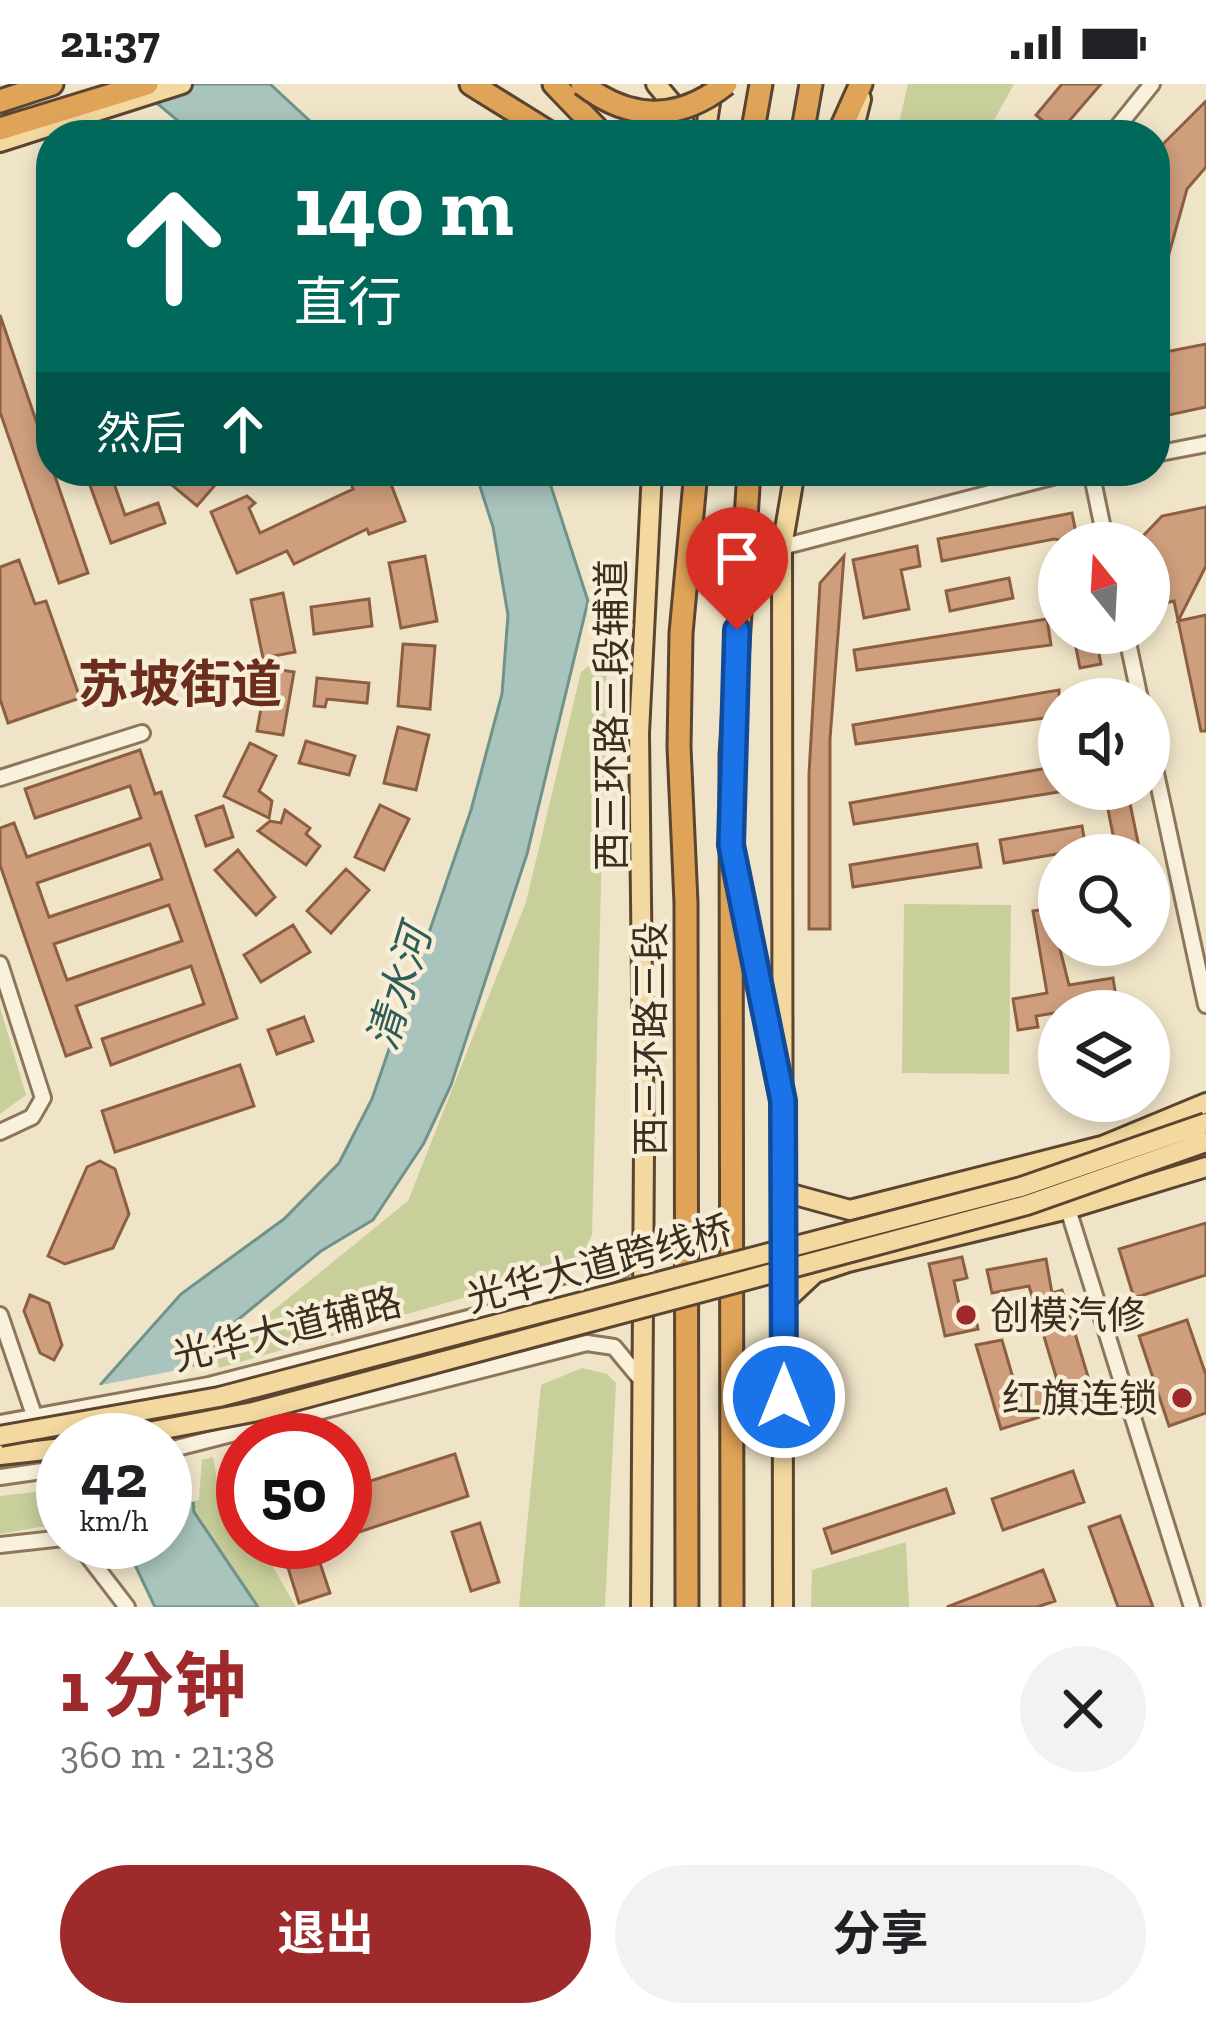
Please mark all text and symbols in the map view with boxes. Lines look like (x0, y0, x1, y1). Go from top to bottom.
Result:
text: 21:37 (60, 15, 160, 69)
text: 140 m (294, 156, 514, 257)
icon: ahead (96, 168, 252, 324)
text: 直行 (294, 270, 402, 335)
icon: ahead (210, 396, 276, 462)
text: 然后 (96, 407, 186, 461)
pin (686, 507, 788, 630)
north arrow (1038, 522, 1170, 654)
map controls (1038, 522, 1170, 1122)
icon: arrive (704, 525, 770, 591)
street label: 西三环路三段辅道 (588, 559, 635, 871)
district label: 苏坡街道 (78, 654, 282, 715)
button: sound (1038, 678, 1170, 810)
button: search (1038, 834, 1170, 966)
water label: 清水河 (356, 914, 444, 1056)
street label: 西三环路三段 (627, 922, 674, 1156)
button: layers (1038, 990, 1170, 1122)
street label: 光华大道跨线桥 (461, 1206, 737, 1322)
street label: 光华大道辅路 (168, 1278, 406, 1380)
place label: 创模汽修 (990, 1292, 1146, 1339)
marker: 创模汽修 (953, 1302, 979, 1328)
position arrow (721, 1334, 847, 1460)
place label: 红旗连锁 (1002, 1375, 1158, 1422)
marker: 红旗连锁 (1169, 1385, 1195, 1411)
speed limit sign: 50 (216, 1413, 372, 1569)
text: 42 (81, 1440, 147, 1512)
text: km/h (80, 1503, 148, 1539)
text: 1 分钟 (60, 1643, 247, 1729)
button: close (1020, 1646, 1146, 1772)
text: 360 m · 21:38 (60, 1731, 275, 1778)
button: 退出 (60, 1865, 591, 2003)
button: 分享 (615, 1865, 1146, 2003)

